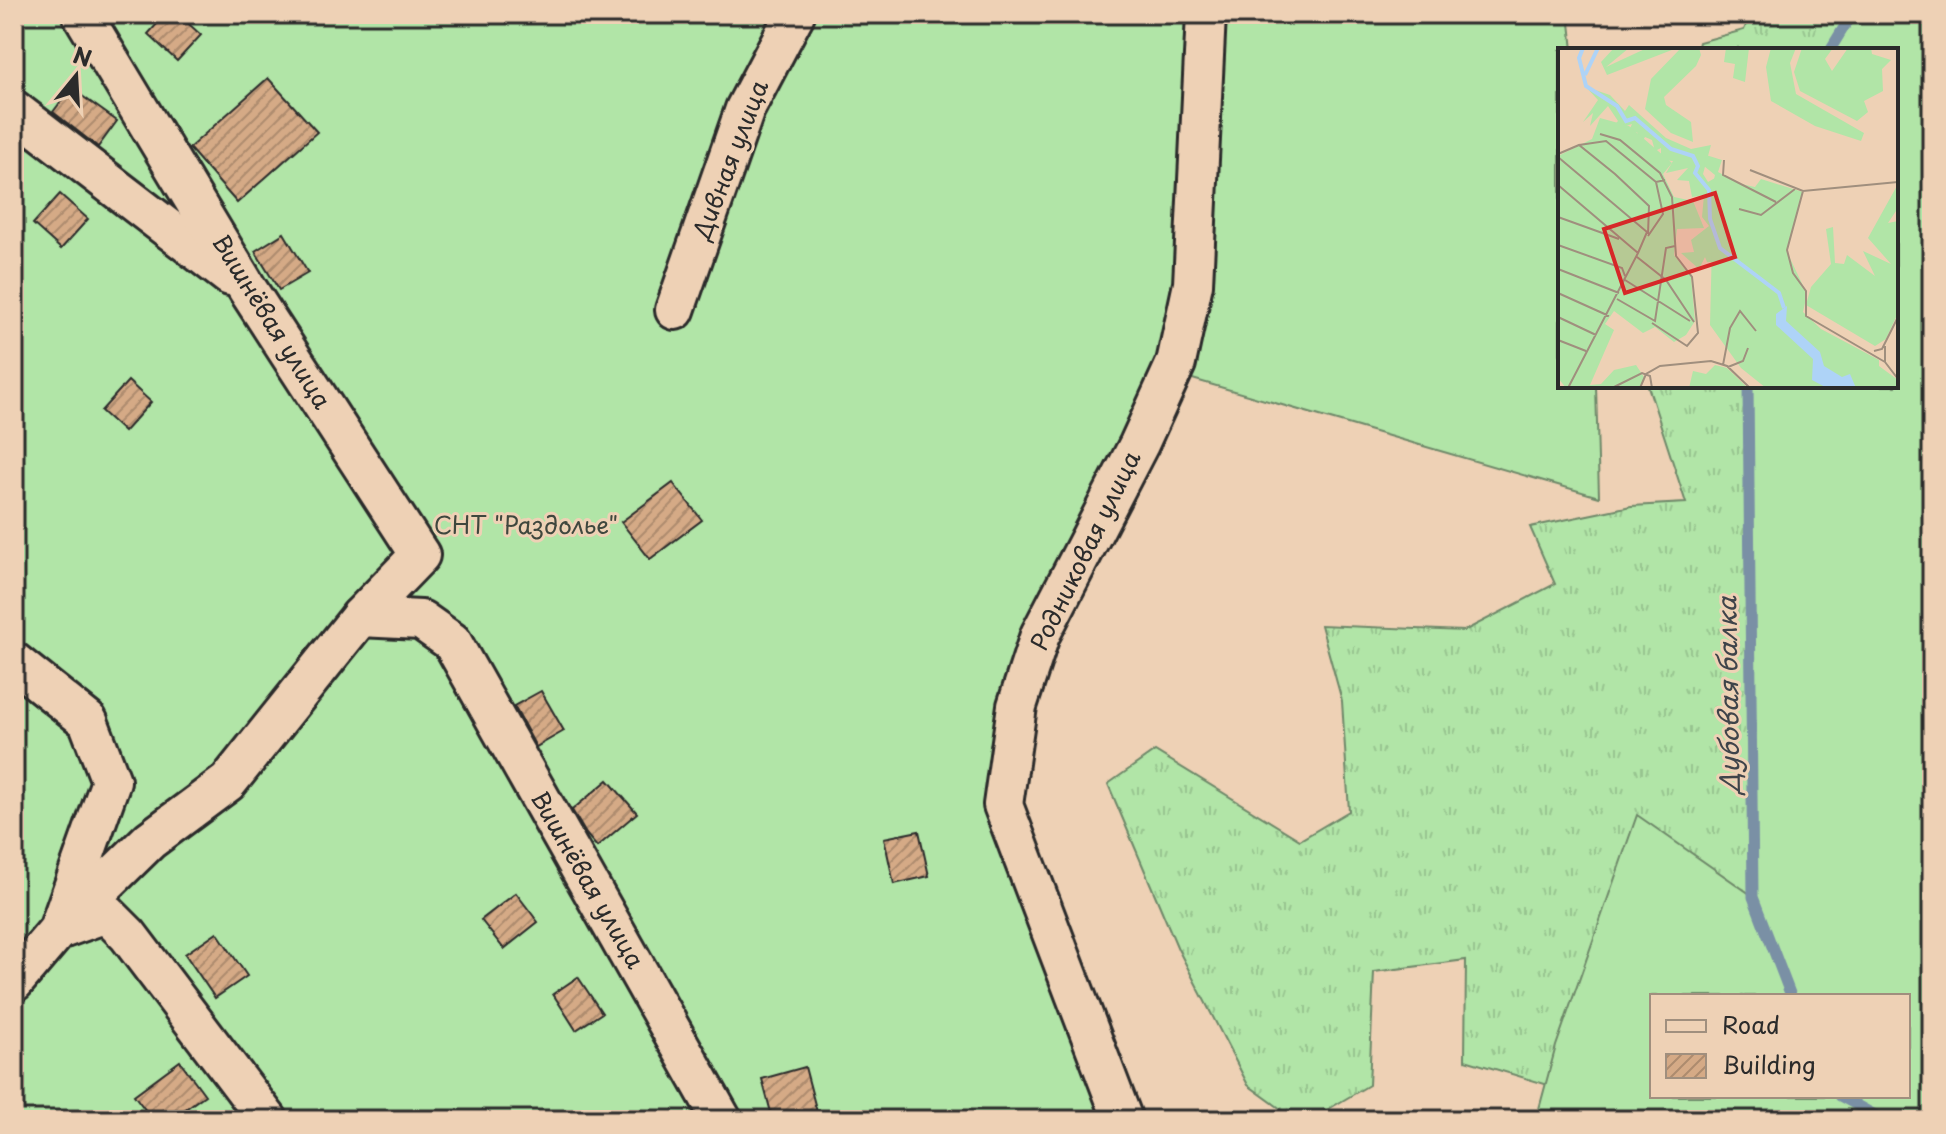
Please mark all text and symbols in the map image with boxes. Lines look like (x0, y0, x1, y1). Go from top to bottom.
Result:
north arrow (36, 36, 116, 116)
text: N (69, 37, 96, 74)
inset map (1558, 48, 1898, 388)
street label: Дивная улица (682, 74, 776, 245)
street label: Вишнёвая улица (204, 227, 341, 415)
street label: Родниковая улица (1020, 444, 1148, 656)
park label: СНТ "Раздолье" (434, 506, 618, 542)
water label: Дубовая балка (1706, 595, 1749, 796)
street label: Вишнёвая улица (523, 783, 654, 975)
legend (1650, 994, 1910, 1098)
text: Road (1722, 1006, 1780, 1042)
text: Building (1722, 1046, 1816, 1082)

